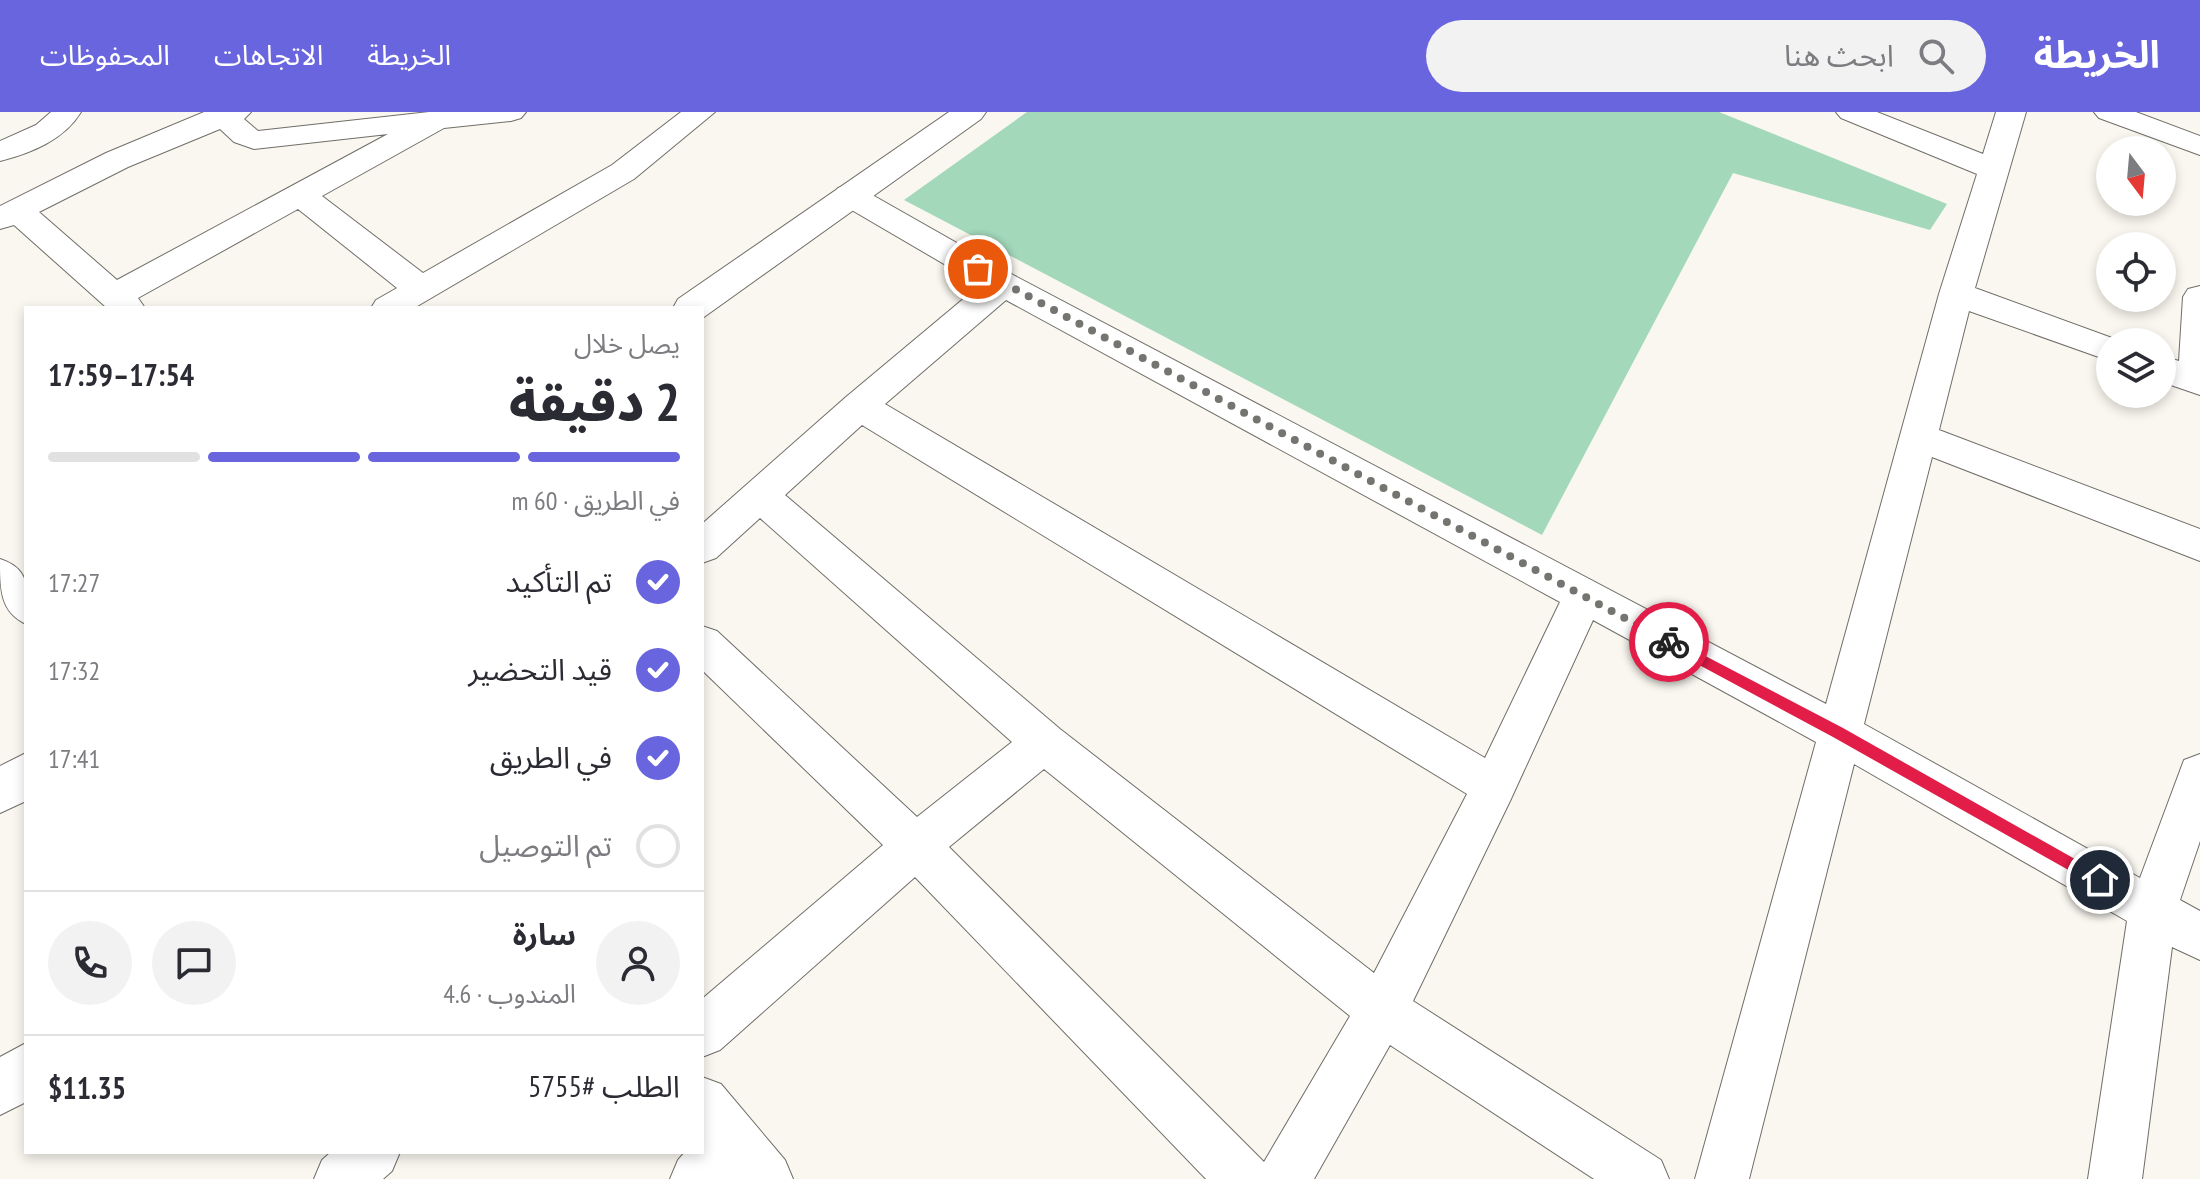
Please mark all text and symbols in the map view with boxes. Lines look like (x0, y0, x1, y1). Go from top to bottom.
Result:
search box (1426, 20, 1986, 92)
text: الخريطة (2034, 29, 2160, 78)
icon: search (1914, 34, 1958, 78)
text: ابحث هنا (1784, 35, 1894, 74)
text: المحفوظات (40, 36, 170, 73)
text: الاتجاهات (214, 36, 323, 73)
text: الخريطة (367, 36, 451, 73)
north arrow (2096, 136, 2176, 216)
map controls (2096, 136, 2176, 408)
button: locate (2096, 232, 2176, 312)
pin (944, 235, 1012, 303)
icon: bag (956, 247, 1000, 291)
text: يصل خلال (574, 327, 680, 360)
button: layers (2096, 328, 2176, 408)
text: 17:54–17:59 (48, 355, 194, 394)
text: 2 دقيقة (509, 368, 680, 435)
text: في الطريق · 60 m (512, 484, 680, 517)
icon: check (636, 560, 680, 604)
text: تم التأكيد (506, 561, 612, 600)
text: 17:27 (48, 566, 100, 599)
courier (1629, 602, 1709, 682)
icon: bike (1647, 620, 1691, 664)
icon: check (636, 648, 680, 692)
text: قيد التحضير (468, 649, 612, 688)
text: 17:32 (48, 654, 100, 687)
icon: check (636, 736, 680, 780)
text: في الطريق (490, 737, 612, 776)
text: 17:41 (48, 742, 100, 775)
text: تم التوصيل (479, 825, 612, 864)
pin (2066, 846, 2134, 914)
icon: home (2078, 858, 2122, 902)
text: سارة (513, 914, 576, 953)
button: phone (48, 921, 132, 1005)
button: chat (152, 921, 236, 1005)
button: person (596, 921, 680, 1005)
text: المندوب · 4.6 (443, 977, 576, 1010)
text: الطلب #5755 (528, 1066, 680, 1105)
text: $11.35 (48, 1068, 126, 1107)

